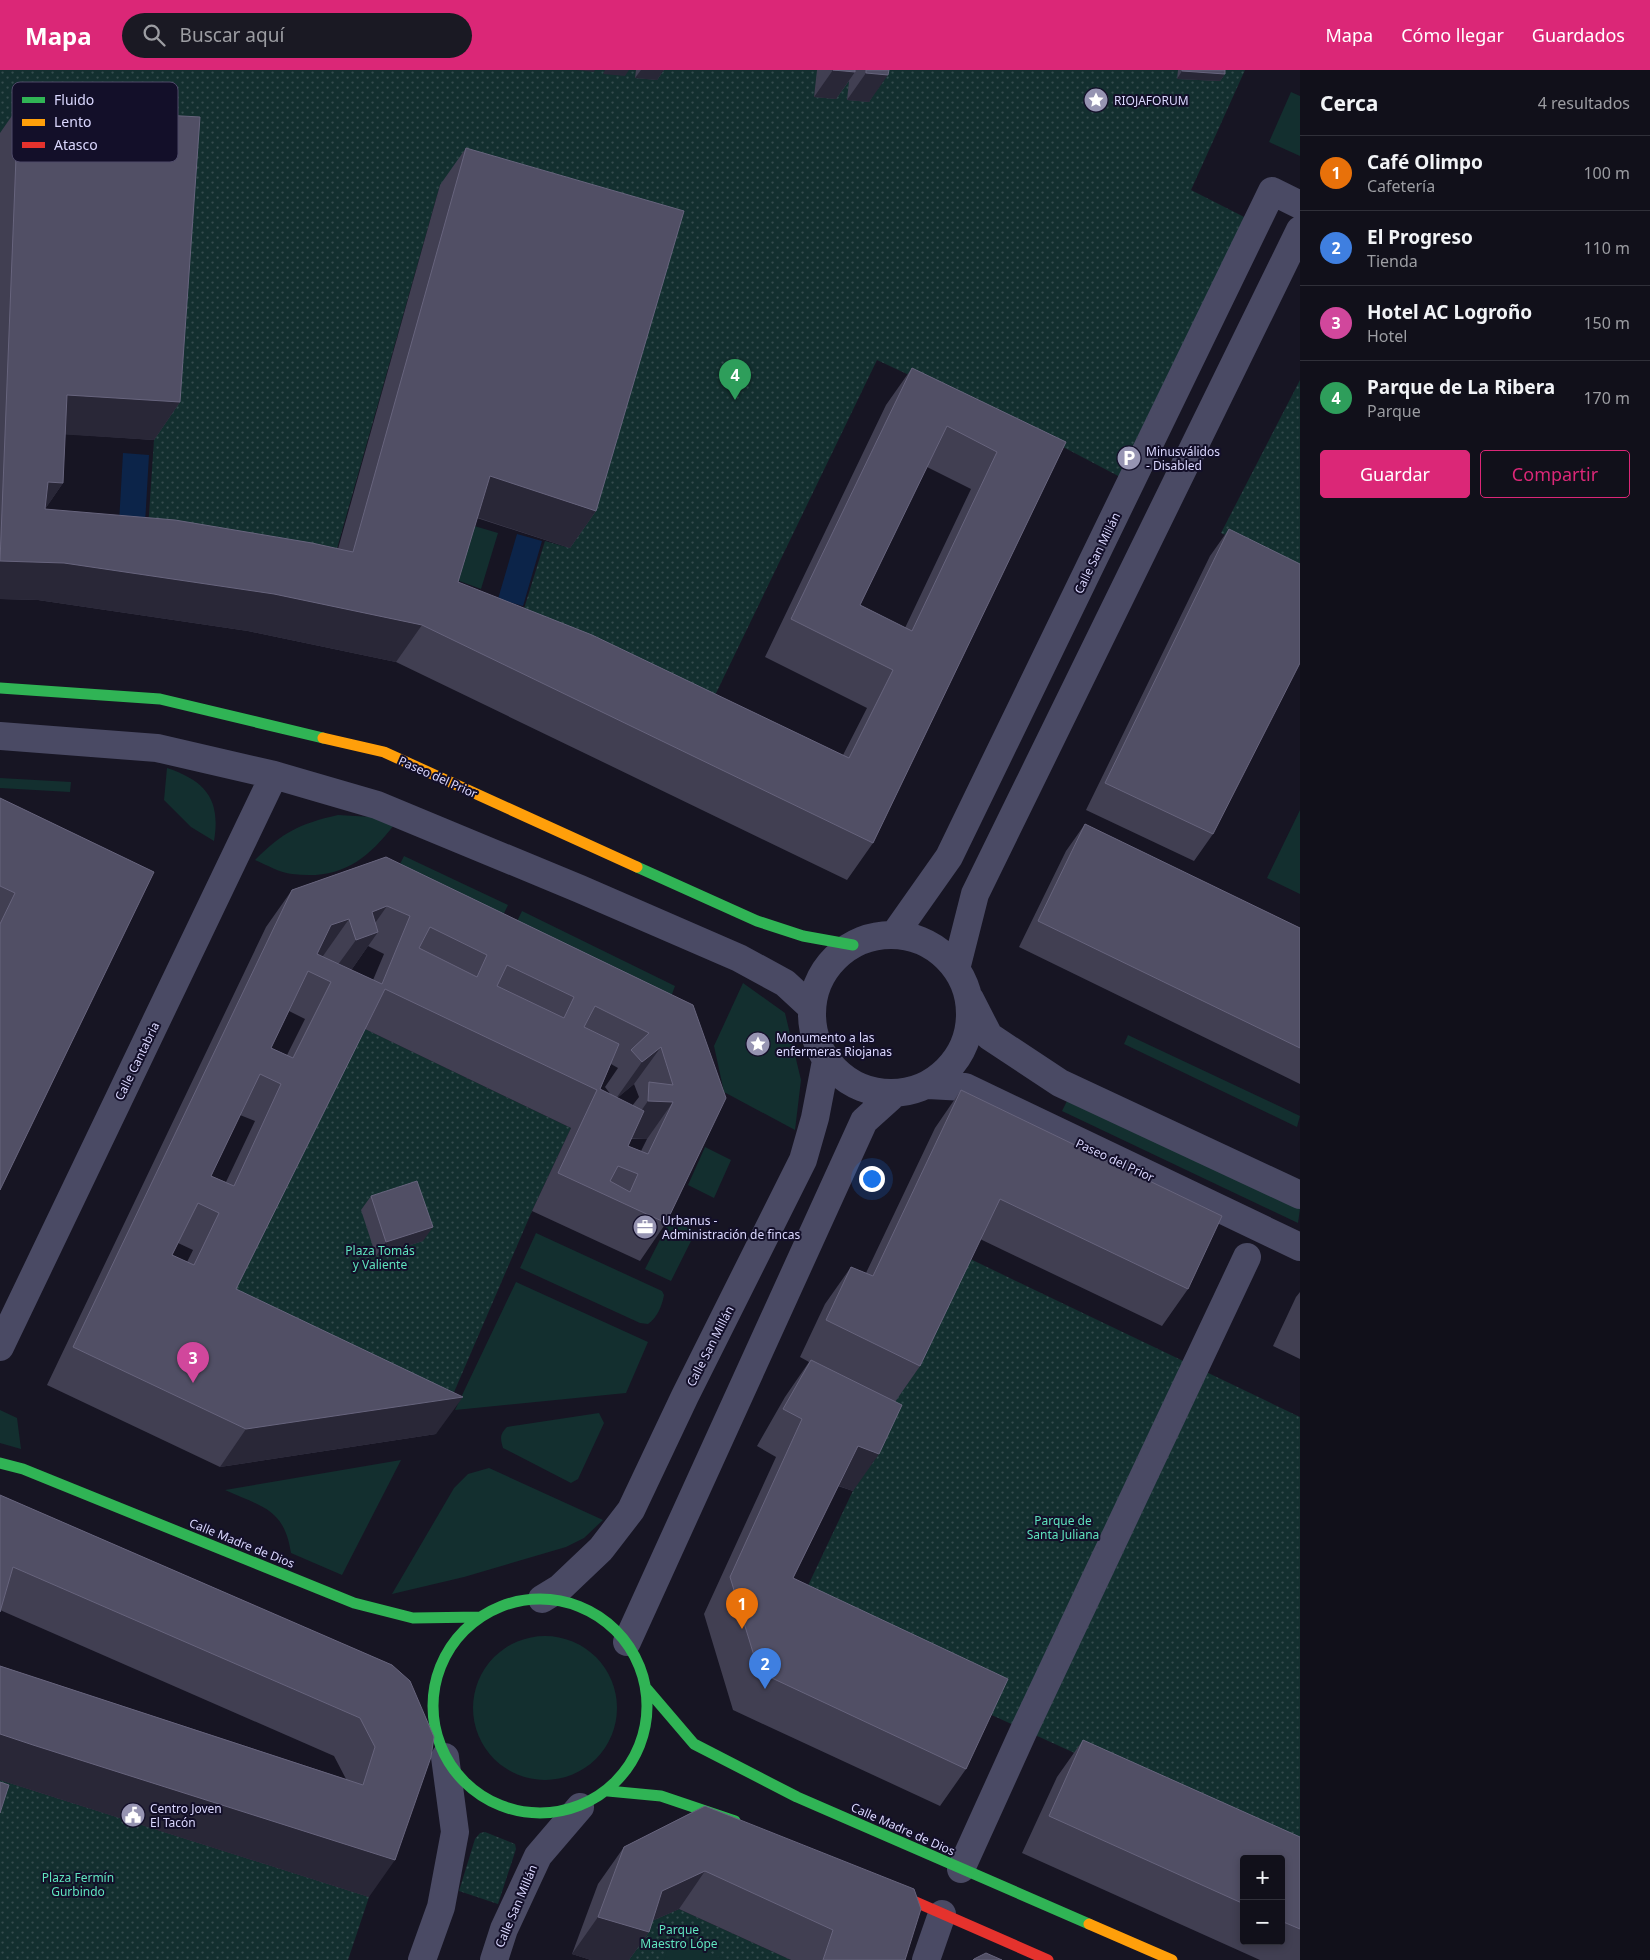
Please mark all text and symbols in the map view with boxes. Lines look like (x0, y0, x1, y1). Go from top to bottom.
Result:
search box (122, 13, 472, 58)
text: Mapa (25, 19, 92, 52)
icon: search (140, 21, 168, 49)
text: Buscar aquí (180, 22, 284, 48)
text: Mapa (1326, 23, 1373, 47)
text: Cómo llegar (1401, 23, 1504, 47)
text: Guardados (1532, 23, 1625, 47)
legend (12, 82, 178, 162)
place icon: RIOJAFORUM (1083, 87, 1109, 113)
text: Cerca (1320, 89, 1378, 117)
text: Fluido (54, 90, 94, 109)
place label: RIOJAFORUM (1114, 92, 1189, 109)
text: 4 resultados (1538, 92, 1630, 114)
text: Lento (54, 112, 91, 131)
text: Atasco (54, 135, 98, 154)
text: Café Olimpo (1367, 149, 1483, 175)
text: 1 (1331, 162, 1341, 184)
text: 100 m (1583, 162, 1630, 184)
text: Cafetería (1367, 175, 1435, 197)
text: El Progreso (1367, 224, 1473, 250)
text: 2 (1331, 237, 1341, 259)
text: 110 m (1583, 237, 1630, 259)
text: Tienda (1367, 250, 1418, 272)
text: Hotel AC Logroño (1367, 299, 1532, 325)
text: 3 (1331, 312, 1341, 334)
text: 150 m (1583, 312, 1630, 334)
text: Hotel (1367, 325, 1407, 347)
pin: 4 (719, 359, 751, 400)
text: Parque de La Ribera (1367, 374, 1555, 400)
text: 4 (1331, 387, 1341, 409)
text: 170 m (1583, 387, 1630, 409)
text: Parque (1367, 400, 1421, 422)
place label: Minusválidos - Disabled (1146, 443, 1220, 474)
parking icon: Minusválidos - Disabled (1116, 445, 1142, 471)
button: Guardar (1320, 450, 1470, 498)
button: Compartir (1480, 450, 1630, 498)
street label: Calle San Millán (1070, 509, 1124, 597)
street label: Paseo del Prior (396, 752, 480, 802)
street label: Calle Cantabria (111, 1019, 163, 1103)
place label: Monumento a las enfermeras Riojanas (776, 1029, 892, 1060)
place icon: Monumento a las enfermeras Riojanas (745, 1031, 771, 1057)
street label: Paseo del Prior (1073, 1134, 1157, 1186)
your location (859, 1166, 885, 1192)
place label: Urbanus - Administración de fincas (662, 1212, 800, 1243)
office icon: Urbanus - Administración de fincas (632, 1214, 658, 1240)
park label: Plaza Tomás y Valiente (345, 1242, 415, 1273)
street label: Calle San Millán (682, 1303, 738, 1389)
pin: 3 (177, 1342, 209, 1383)
park label: Parque de Santa Juliana (1027, 1512, 1099, 1543)
street label: Calle Madre de Dios (187, 1514, 297, 1572)
pin: 1 (726, 1588, 758, 1629)
pin: 2 (749, 1648, 781, 1689)
street label: Calle Madre de Dios (848, 1798, 958, 1860)
place label: Centro Joven El Tacón (150, 1800, 222, 1831)
public building icon: Centro Joven El Tacón (120, 1802, 146, 1828)
map controls (1240, 1855, 1285, 1945)
button: + (1240, 1855, 1285, 1900)
street label: Calle San Millán (491, 1862, 541, 1950)
park label: Plaza Fermín Gurbindo (42, 1869, 114, 1900)
button: − (1240, 1900, 1285, 1945)
park label: Parque Maestro Lópe (640, 1921, 718, 1952)

